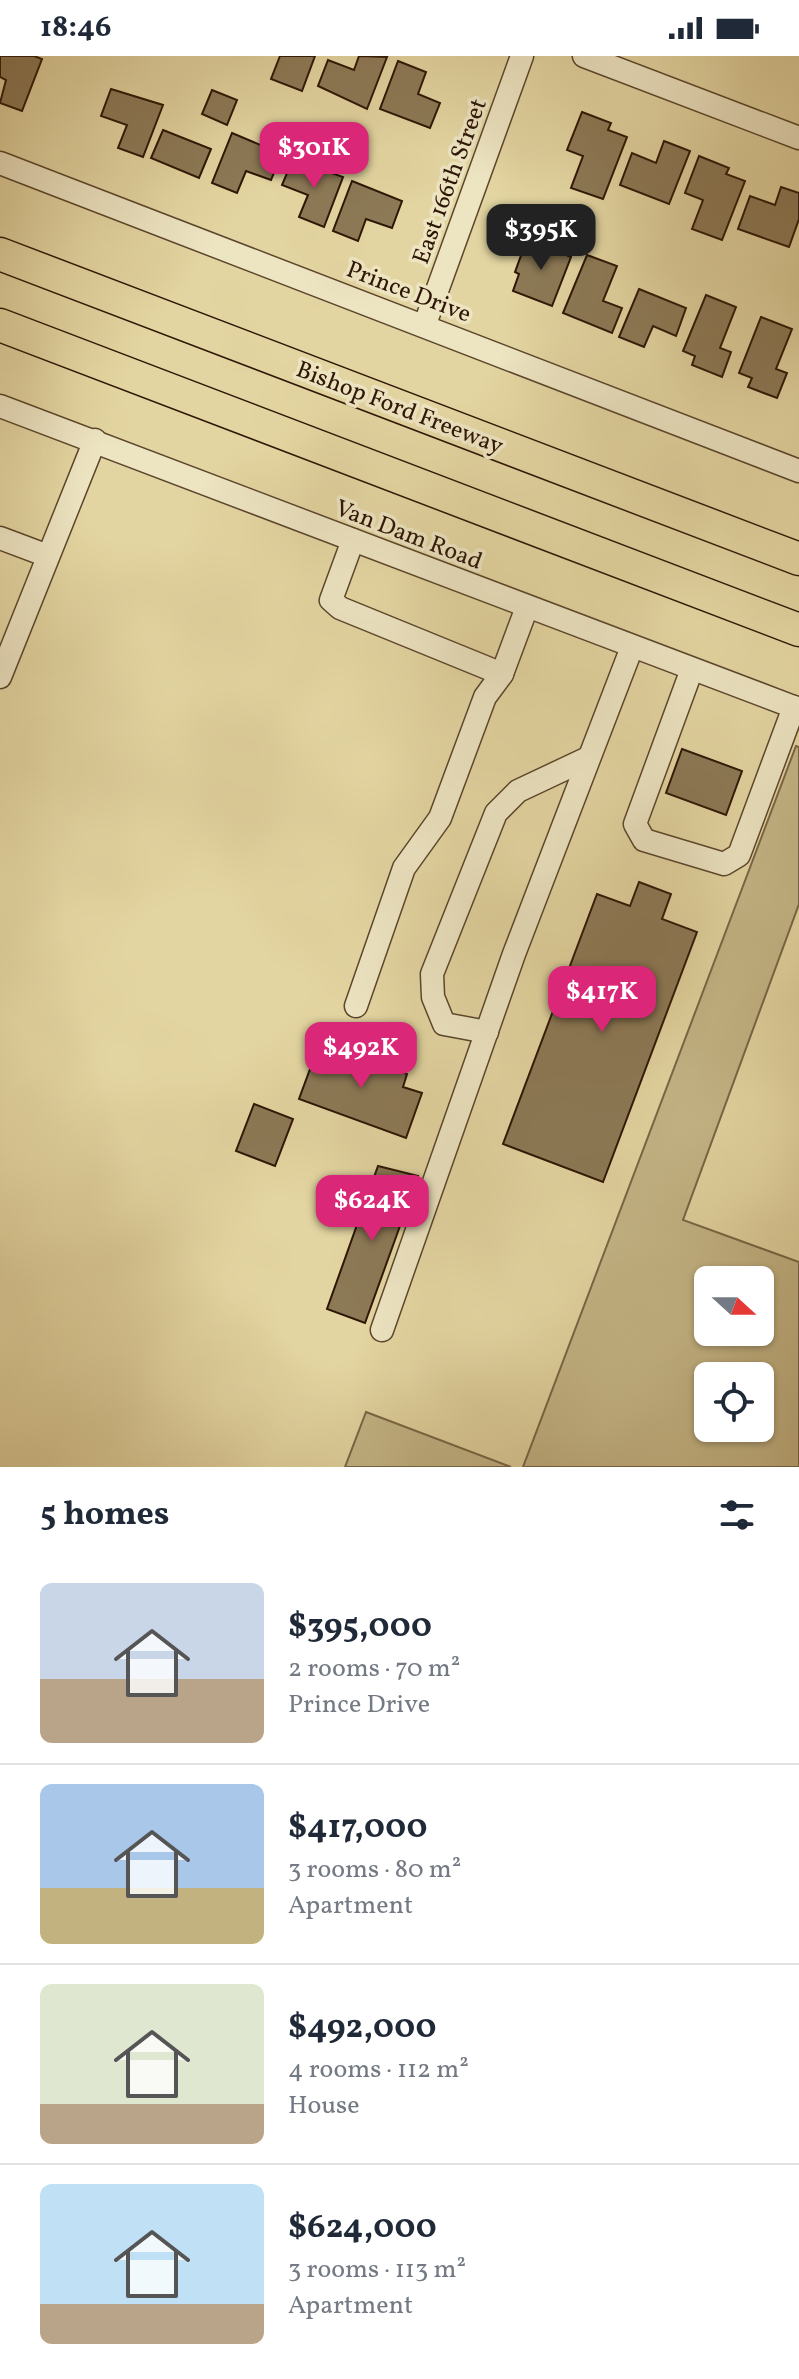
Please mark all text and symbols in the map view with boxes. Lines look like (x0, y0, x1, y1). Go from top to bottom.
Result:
text: 18:46 (40, 7, 111, 49)
street label: East 166th Street (405, 94, 497, 269)
pin: $301K (258, 122, 370, 190)
text: $301K (278, 130, 350, 166)
pin: $395K (485, 204, 597, 272)
text: $395K (505, 212, 577, 248)
street label: Prince Drive (341, 254, 476, 332)
street label: Bishop Ford Freeway (291, 354, 508, 464)
street label: Van Dam Road (330, 492, 487, 580)
pin: $417K (546, 966, 658, 1034)
text: $417K (566, 974, 638, 1010)
pin: $492K (305, 1022, 417, 1090)
text: $492K (323, 1030, 399, 1066)
pin: $624K (316, 1175, 428, 1243)
text: $624K (334, 1183, 410, 1219)
north arrow (694, 1266, 774, 1346)
map controls (694, 1266, 774, 1442)
button: locate (694, 1362, 774, 1442)
text: 5 homes (40, 1492, 170, 1539)
icon: filters (715, 1493, 759, 1537)
text: $395,000 (288, 1604, 432, 1651)
icon: home (104, 1615, 200, 1711)
text: 2 rooms · 70 m² (288, 1651, 460, 1687)
text: Prince Drive (288, 1687, 430, 1723)
text: $417,000 (288, 1805, 427, 1852)
icon: home (104, 1816, 200, 1912)
text: 3 rooms · 80 m² (288, 1852, 461, 1888)
text: Apartment (288, 1888, 413, 1924)
text: $492,000 (288, 2005, 437, 2052)
icon: home (104, 2016, 200, 2112)
text: 4 rooms · 112 m² (288, 2052, 469, 2088)
text: House (288, 2088, 360, 2124)
text: $624,000 (288, 2205, 437, 2252)
icon: home (104, 2216, 200, 2312)
text: 3 rooms · 113 m² (288, 2252, 466, 2288)
text: Apartment (288, 2288, 413, 2324)

